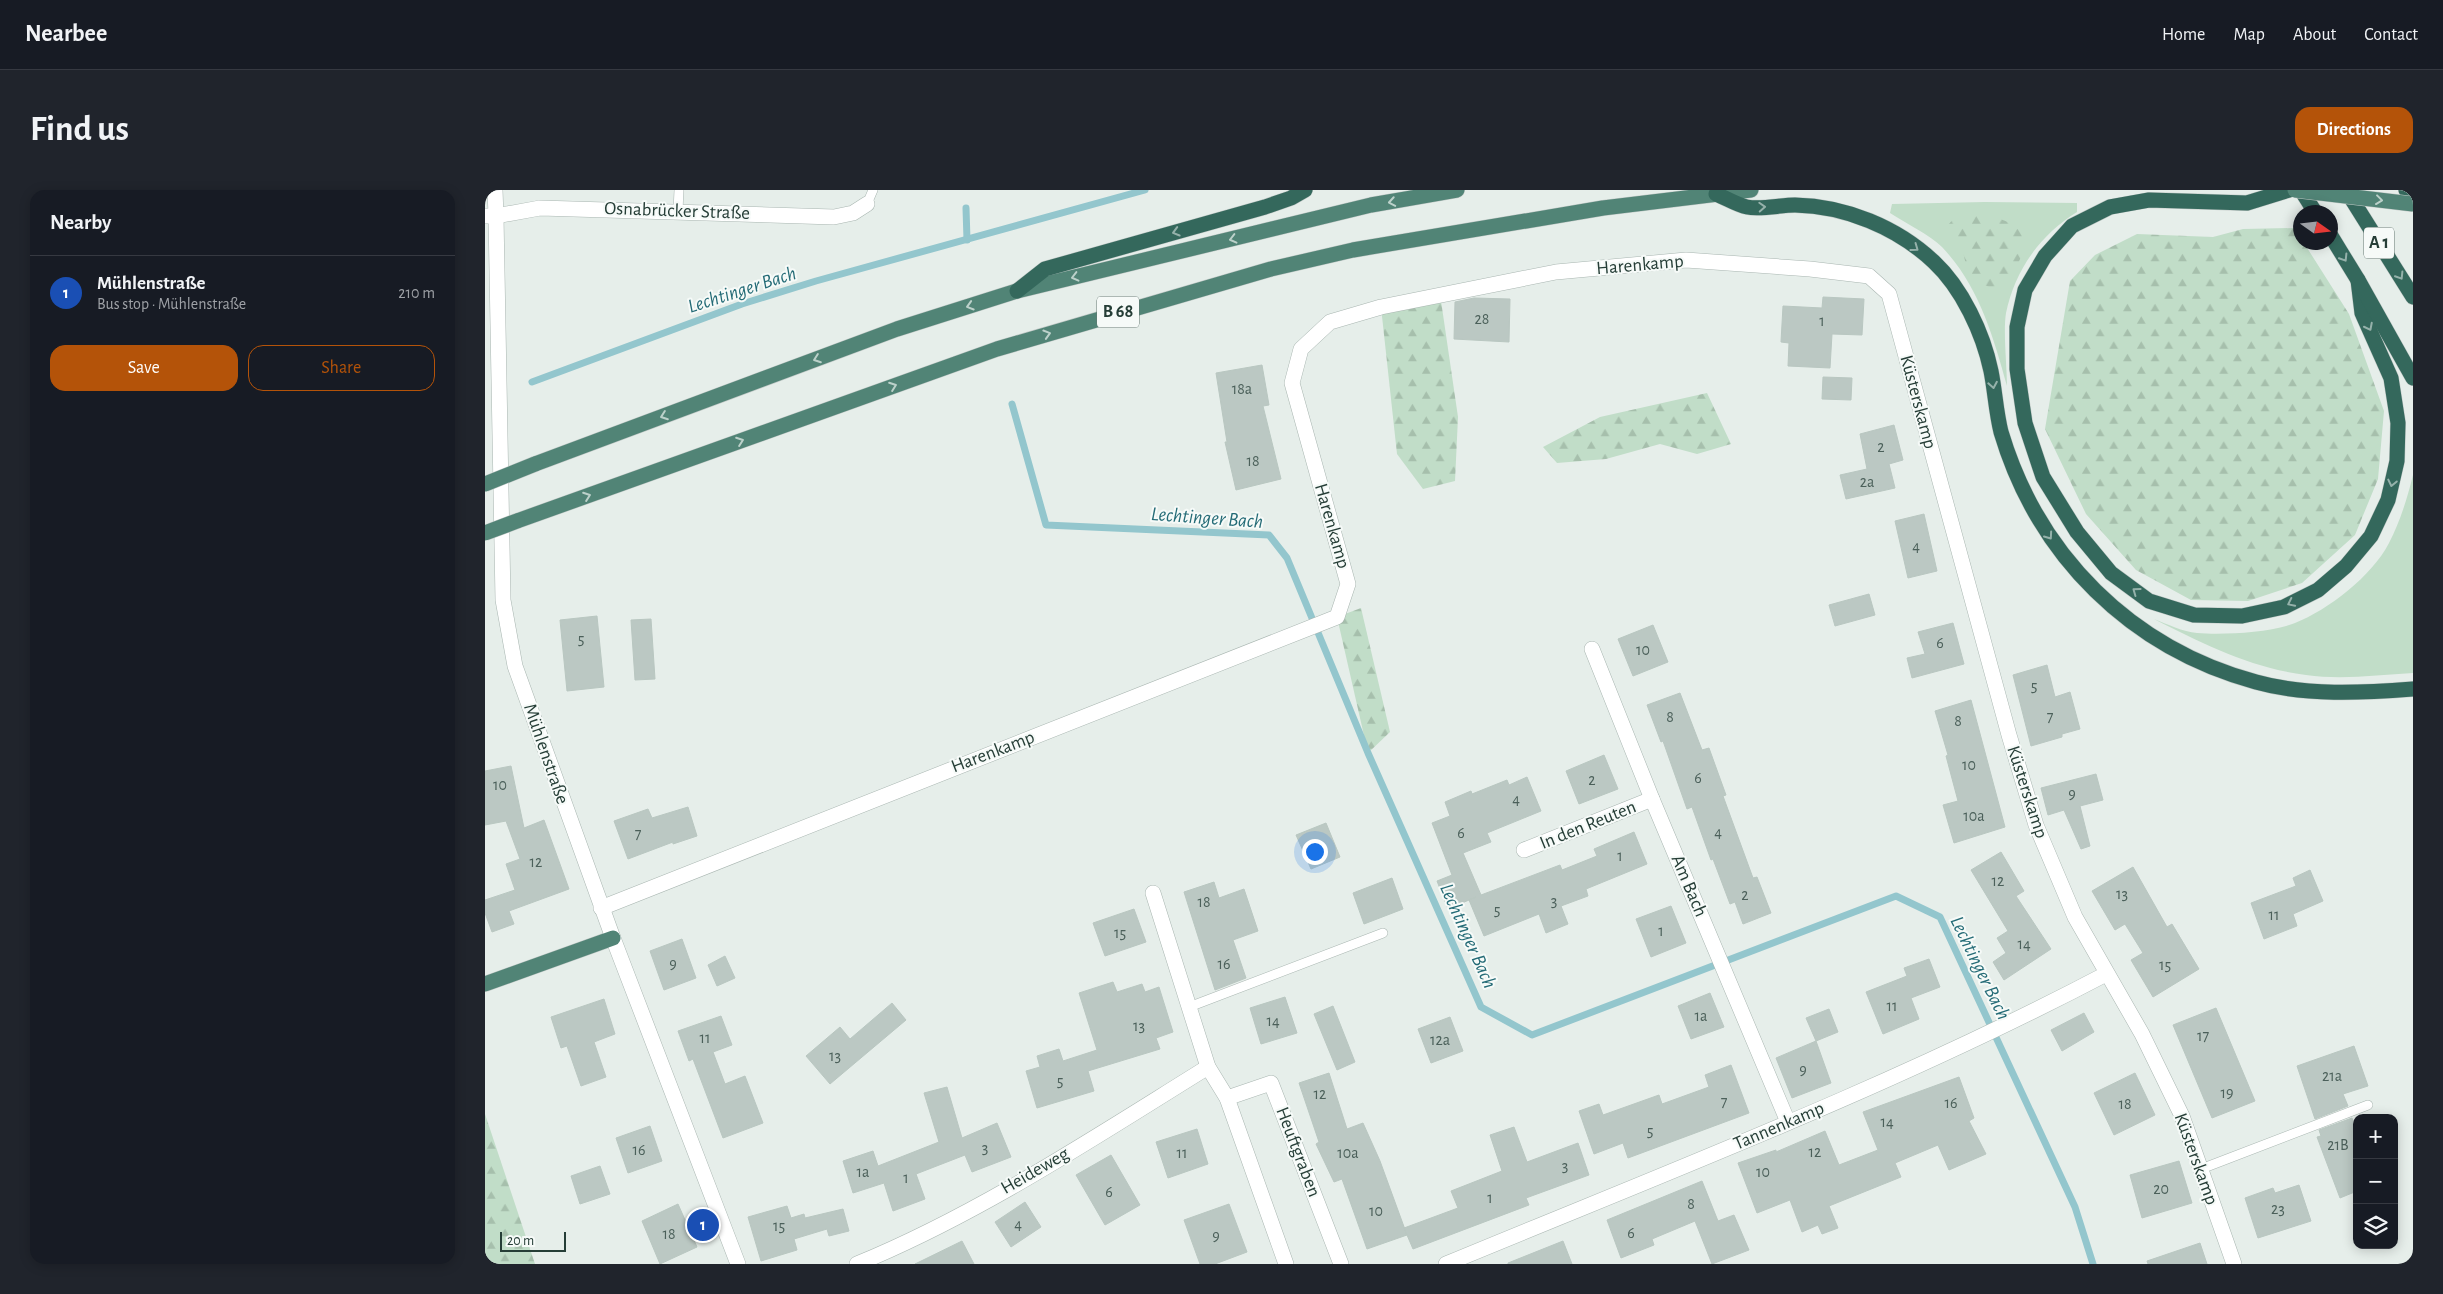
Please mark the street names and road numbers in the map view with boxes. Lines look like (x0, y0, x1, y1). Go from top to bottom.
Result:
street label: Osnabrücker Straße (604, 199, 750, 223)
road number: A 1 (2364, 228, 2394, 258)
street label: Harenkamp (1596, 252, 1684, 278)
road number: B 68 (1097, 296, 1139, 328)
street label: Küsterskamp (1896, 353, 1940, 451)
street label: Harenkamp (1311, 481, 1353, 571)
street label: Mühlenstraße (520, 701, 572, 807)
street label: Harenkamp (949, 727, 1037, 777)
street label: Küsterskamp (2003, 743, 2051, 841)
street label: In den Reuten (1537, 797, 1639, 853)
street label: Am Bach (1667, 852, 1711, 920)
street label: Tannenkamp (1731, 1098, 1827, 1154)
street label: Heuftgraben (1272, 1104, 1324, 1200)
street label: Küsterskamp (2171, 1111, 2221, 1207)
street label: Heideweg (998, 1144, 1073, 1198)

